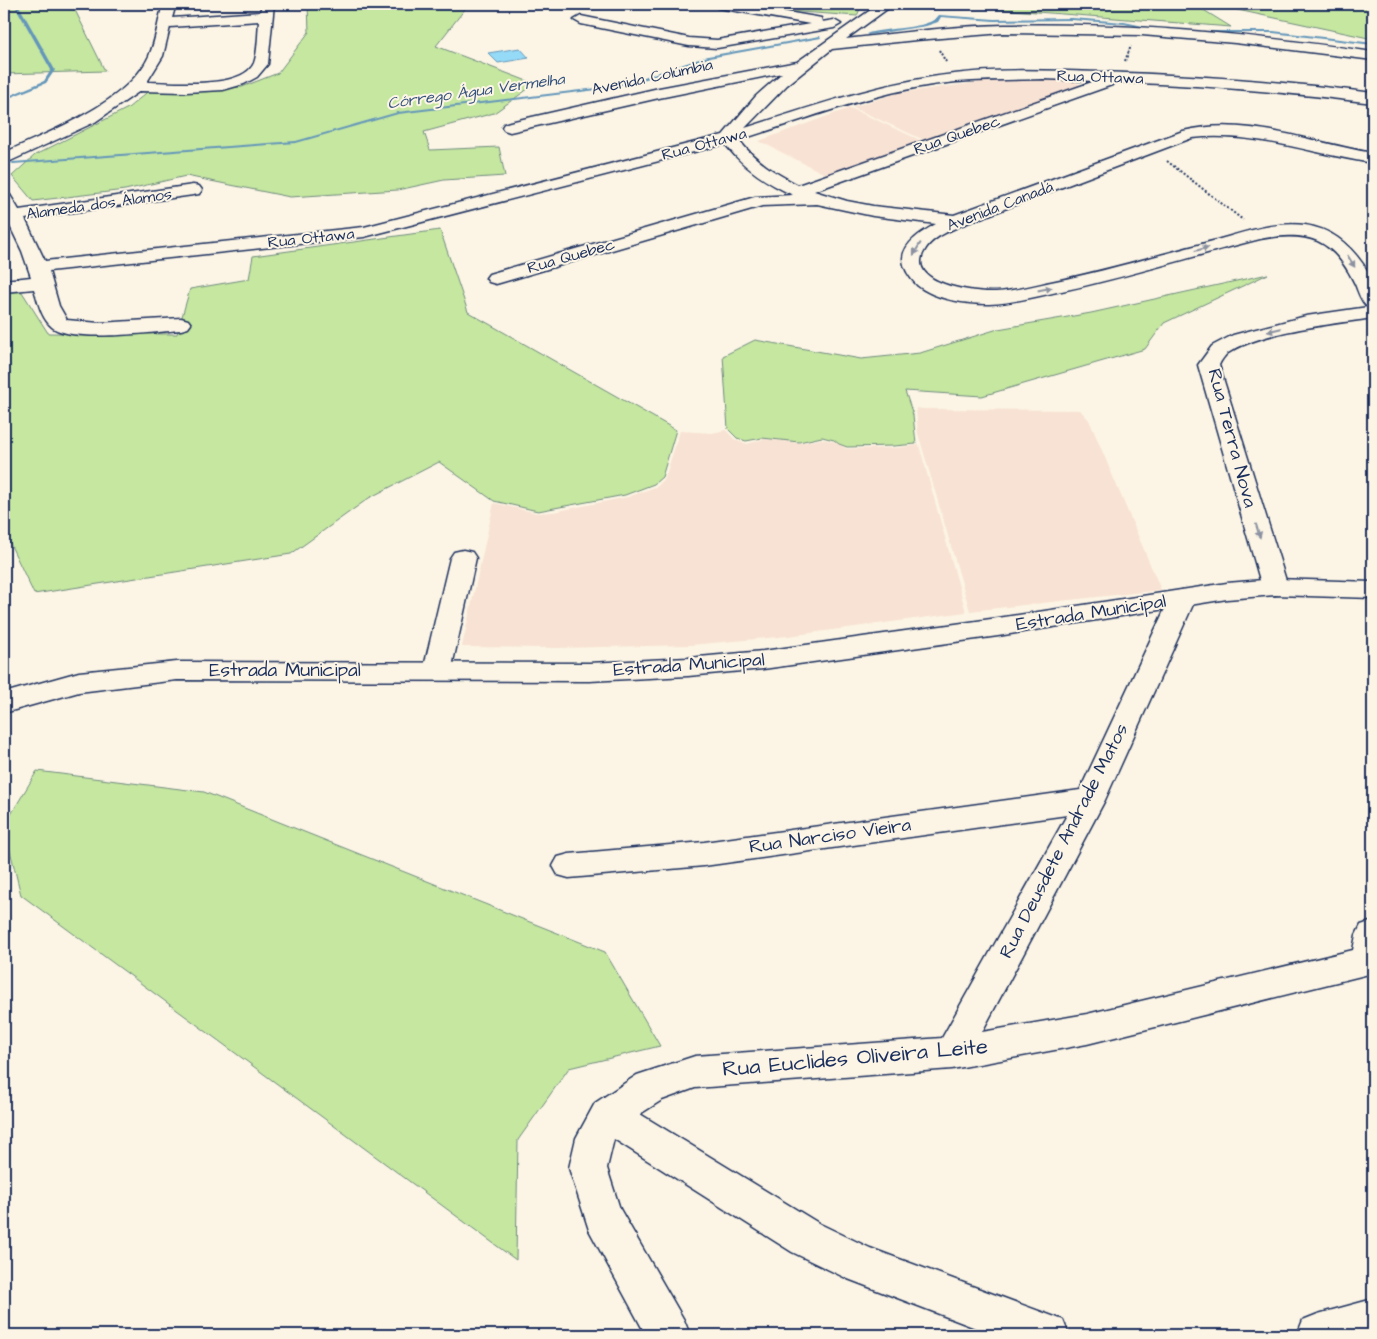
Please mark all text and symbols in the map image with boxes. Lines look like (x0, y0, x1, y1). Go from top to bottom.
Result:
street label: Avenida Colúmbia (589, 53, 715, 101)
street label: Rua Ottawa (1056, 64, 1144, 90)
water label: Córrego Água Vermelha (386, 68, 567, 115)
street label: Rua Quebec (911, 110, 1003, 160)
street label: Rua Ottawa (659, 122, 749, 166)
street label: Avenida Canadá (944, 176, 1056, 236)
street label: Alameda dos Álamos (25, 183, 173, 225)
street label: Rua Ottawa (267, 223, 355, 253)
street label: Rua Quebec (525, 233, 617, 279)
one-way arrow (913, 242, 922, 255)
one-way arrow (1195, 245, 1210, 253)
one-way arrow (1347, 254, 1356, 267)
one-way arrow (1037, 285, 1052, 293)
one-way arrow (1266, 327, 1281, 335)
street label: Rua Terra Nova (1200, 365, 1264, 511)
one-way arrow (1255, 523, 1263, 538)
street label: Estrada Municipal (1014, 588, 1168, 638)
street label: Estrada Municipal (612, 646, 766, 684)
street label: Estrada Municipal (209, 657, 361, 684)
street label: Rua Deusdete Andrade Matos (993, 719, 1135, 963)
street label: Rua Narciso Vieira (747, 811, 913, 861)
street label: Rua Euclides Oliveira Leite (721, 1031, 989, 1085)

